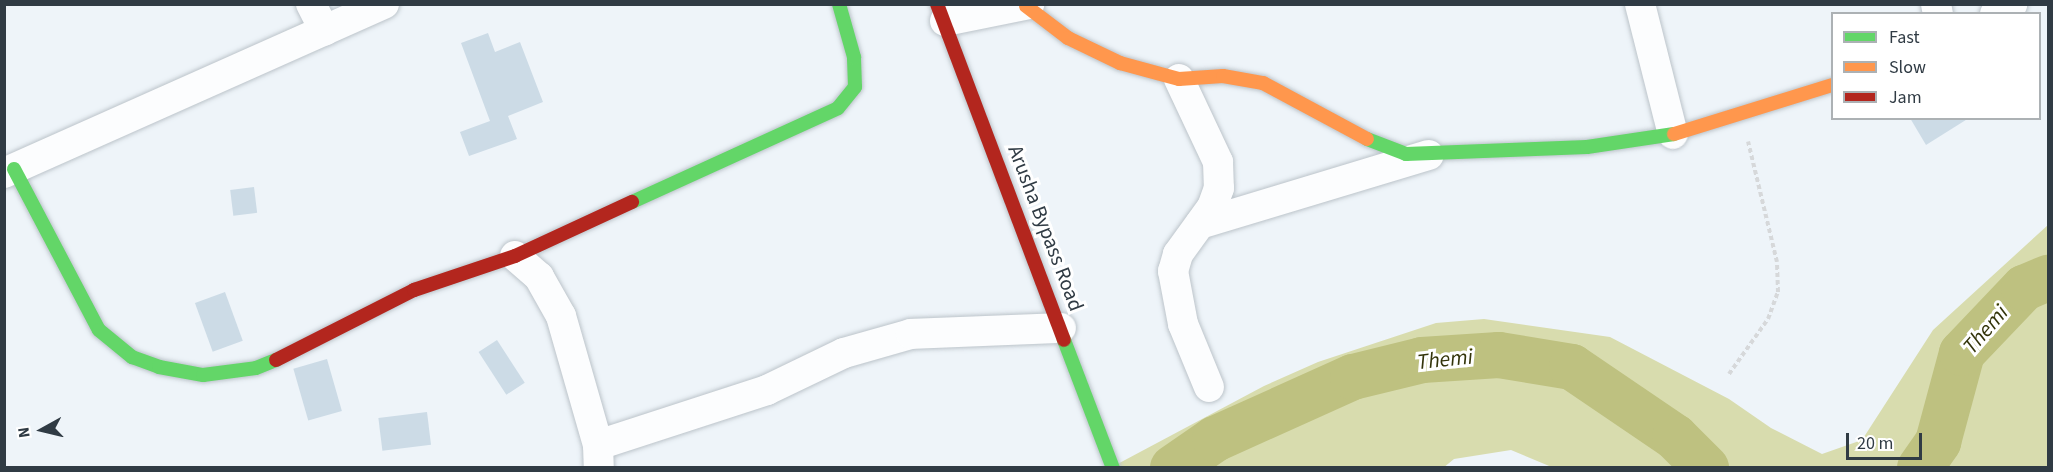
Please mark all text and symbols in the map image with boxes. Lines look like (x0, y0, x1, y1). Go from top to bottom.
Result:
legend (1831, 12, 2041, 120)
text: Fast (1889, 25, 1920, 50)
text: Slow (1889, 55, 1926, 80)
text: Jam (1889, 85, 1922, 110)
street label: Arusha Bypass Road (1003, 141, 1089, 315)
water label: Themi (1958, 300, 2014, 360)
water label: Themi (1416, 344, 1474, 376)
north arrow (12, 400, 72, 460)
scale bar (1849, 421, 1926, 459)
text: N (13, 426, 36, 439)
text: 20 m (1857, 431, 1893, 456)

